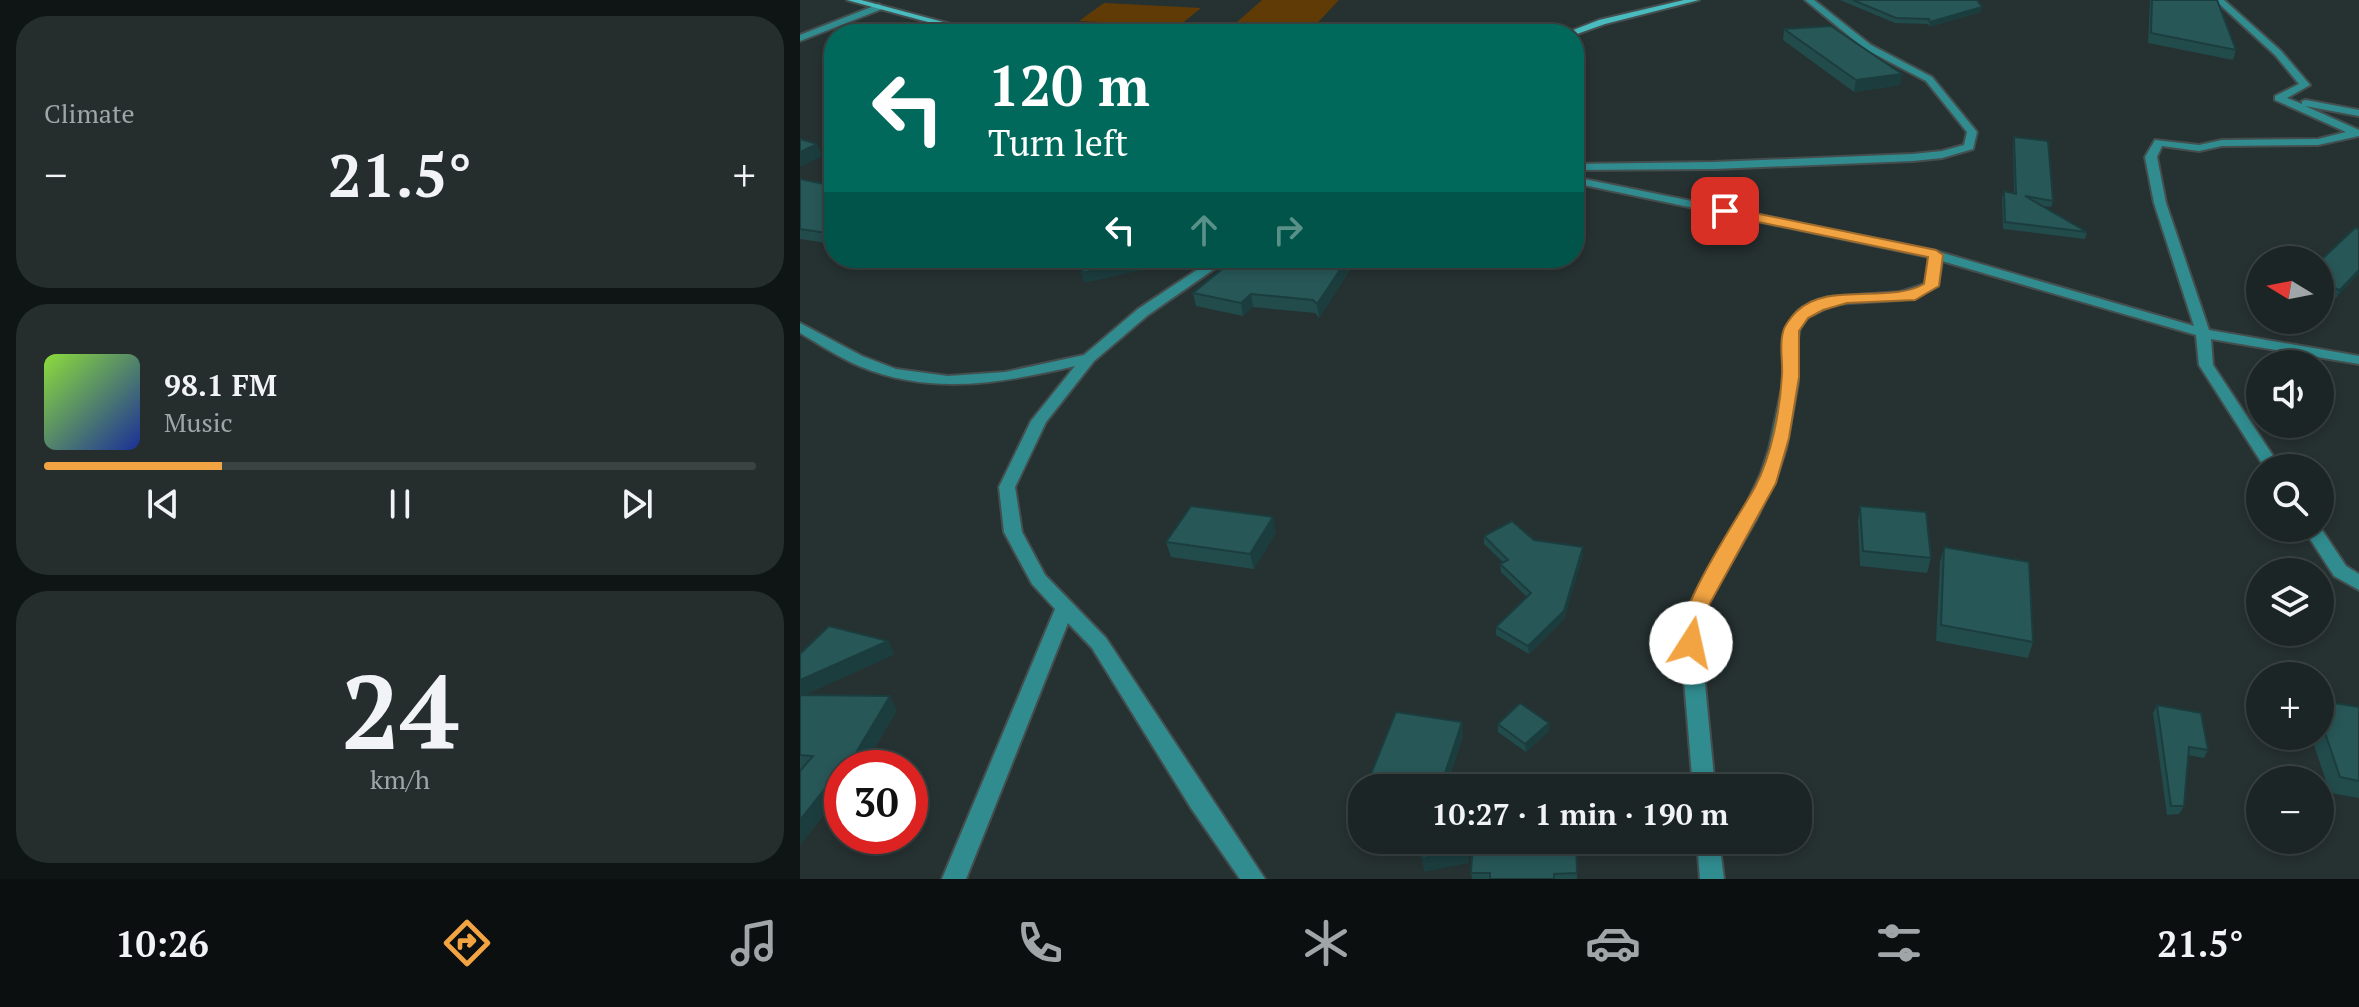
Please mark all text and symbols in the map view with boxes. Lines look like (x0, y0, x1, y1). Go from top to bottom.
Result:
text: 120 m (988, 48, 1150, 122)
icon: left (856, 56, 960, 160)
text: Climate (44, 96, 135, 130)
text: Turn left (988, 119, 1128, 166)
text: 21.5° (328, 135, 472, 214)
text: − (44, 145, 67, 204)
text: + (733, 145, 756, 204)
pin (1691, 177, 1759, 245)
icon: arrive (1703, 189, 1747, 233)
icon: left (1098, 208, 1142, 252)
icon: ahead (1182, 208, 1226, 252)
icon: right (1266, 208, 1310, 252)
north arrow (2246, 246, 2334, 334)
map controls (2246, 246, 2334, 854)
button: sound (2246, 350, 2334, 438)
text: 98.1 FM (164, 365, 277, 405)
text: Music (164, 405, 233, 439)
button: search (2246, 454, 2334, 542)
icon: previous (141, 482, 185, 526)
icon: pause (378, 482, 422, 526)
icon: next (615, 482, 659, 526)
button: layers (2246, 558, 2334, 646)
position arrow (1649, 601, 1733, 685)
text: 24 (341, 641, 459, 779)
button: + (2246, 662, 2334, 750)
speed limit sign: 30 (824, 750, 928, 854)
text: km/h (370, 762, 430, 796)
button: − (2246, 766, 2334, 854)
text: 10:27 · 1 min · 190 m (1432, 794, 1728, 834)
icon: directions (439, 915, 495, 971)
icon: music (726, 915, 782, 971)
icon: phone (1012, 915, 1068, 971)
icon: climate (1298, 915, 1354, 971)
icon: car (1585, 915, 1641, 971)
icon: filters (1871, 915, 1927, 971)
text: 10:26 (115, 920, 209, 967)
text: 21.5° (2157, 920, 2244, 967)

